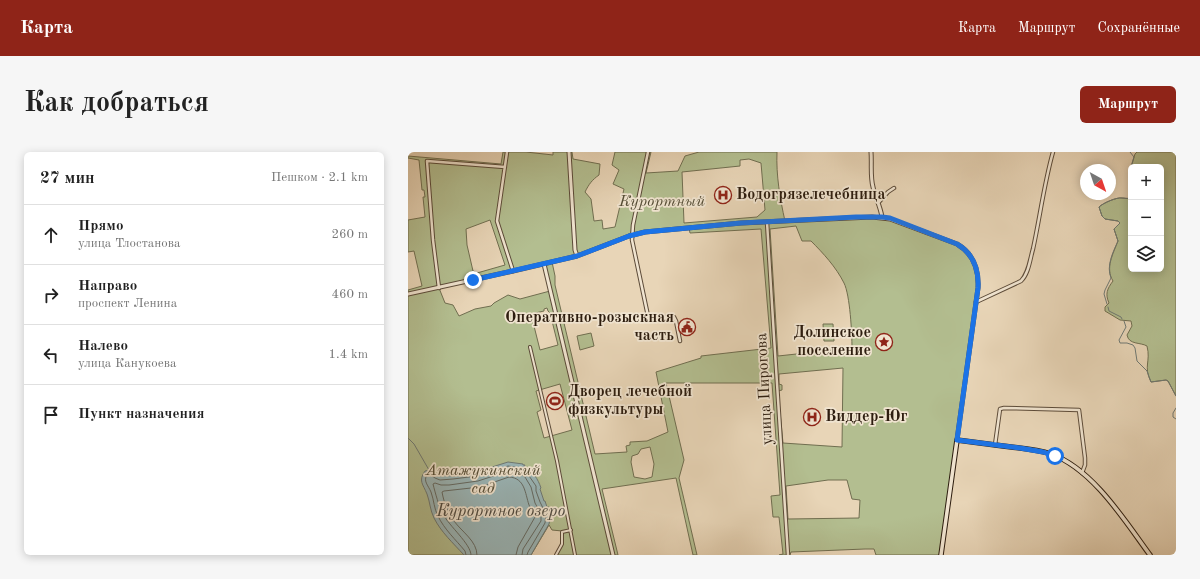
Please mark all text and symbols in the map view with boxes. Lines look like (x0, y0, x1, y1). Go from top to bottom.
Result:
text: Карта (20, 19, 73, 38)
text: Карта (958, 21, 996, 35)
text: Маршрут (1018, 21, 1075, 35)
text: Сохранённые (1097, 21, 1180, 35)
button: Маршрут (1080, 86, 1176, 123)
text: Как добраться (24, 90, 209, 118)
north arrow (1080, 164, 1116, 200)
map controls (1128, 164, 1164, 272)
button: + (1128, 164, 1164, 200)
text: 27 мин (40, 170, 95, 187)
text: Пешком · 2.1 km (271, 171, 368, 184)
hospital icon: Водогрязелечебница (713, 185, 733, 205)
place label: Водогрязелечебница (736, 187, 886, 203)
park label: Курортный (618, 194, 705, 210)
button: − (1128, 200, 1164, 236)
text: Прямо (78, 219, 124, 234)
icon: ahead (40, 224, 62, 246)
text: 260 m (331, 228, 368, 241)
button: layers (1128, 236, 1164, 272)
text: улица Тлостанова (78, 237, 180, 250)
route end (464, 271, 482, 289)
text: Направо (78, 279, 137, 294)
icon: right (40, 284, 62, 306)
text: 460 m (331, 288, 368, 301)
text: проспект Ленина (78, 297, 177, 310)
place label: Оперативно-розыскная часть (505, 310, 674, 344)
public building icon: Оперативно-розыскная часть (677, 317, 697, 337)
place label: Долинское поселение (793, 325, 871, 359)
street label: улица Пирогова (754, 332, 776, 446)
place icon: Долинское поселение (874, 332, 894, 352)
text: Налево (78, 339, 128, 354)
icon: left (40, 344, 62, 366)
text: 1.4 km (329, 348, 368, 361)
text: улица Канукоева (78, 357, 176, 370)
place label: Дворец лечебной физкультуры (568, 384, 692, 418)
sports icon: Дворец лечебной физкультуры (545, 391, 565, 411)
icon: arrive (40, 404, 62, 426)
text: Пункт назначения (78, 407, 205, 422)
hospital icon: Виддер-Юг (802, 407, 822, 427)
place label: Виддер-Юг (825, 409, 908, 425)
route start (1046, 447, 1064, 465)
park label: Атажукинский сад (424, 463, 541, 497)
water label: Курортное озеро (436, 503, 566, 520)

